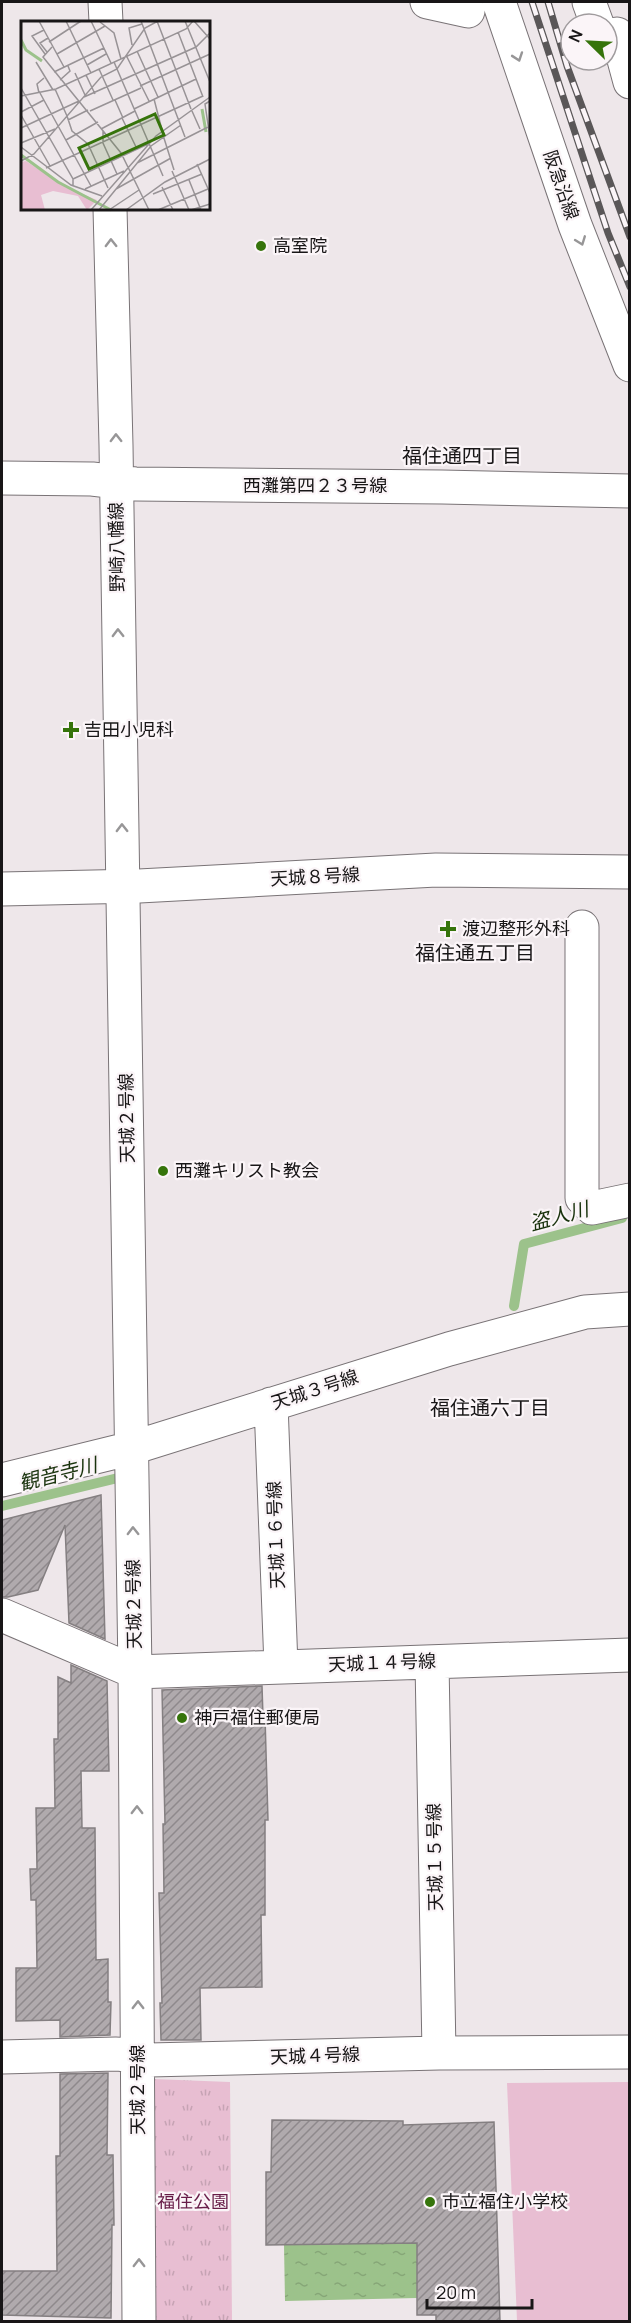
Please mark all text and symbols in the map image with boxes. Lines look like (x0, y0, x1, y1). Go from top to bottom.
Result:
north arrow (559, 12, 619, 72)
inset map (21, 21, 210, 210)
text: N (563, 26, 588, 46)
one-way arrow (510, 51, 523, 62)
street label: 阪急沿線 (539, 147, 585, 223)
place label: 高室院 (273, 233, 327, 257)
one-way arrow (574, 235, 586, 246)
one-way arrow (105, 238, 117, 247)
marker: 高室院 (254, 239, 268, 253)
one-way arrow (110, 433, 122, 442)
district label: 福住通四丁目 (402, 442, 522, 469)
street label: 西灘第四２３号線 (243, 473, 387, 497)
street label: 野崎八幡線 (103, 502, 129, 592)
one-way arrow (112, 628, 125, 637)
place label: 吉田小児科 (84, 717, 174, 741)
marker: 吉田小児科 (62, 721, 80, 739)
one-way arrow (116, 823, 128, 832)
street label: 天城８号線 (269, 862, 361, 890)
place label: 渡辺整形外科 (462, 916, 570, 940)
marker: 渡辺整形外科 (439, 920, 457, 938)
district label: 福住通五丁目 (415, 939, 535, 966)
street label: 天城２号線 (113, 1073, 139, 1163)
place label: 西灘キリスト教会 (175, 1158, 319, 1182)
marker: 西灘キリスト教会 (156, 1164, 170, 1178)
water label: 盗人川 (526, 1194, 593, 1236)
street label: 天城３号線 (268, 1364, 361, 1414)
district label: 福住通六丁目 (430, 1394, 550, 1421)
water label: 観音寺川 (16, 1450, 102, 1496)
street label: 天城１６号線 (261, 1481, 289, 1589)
one-way arrow (127, 1527, 139, 1536)
street label: 天城２号線 (120, 1559, 146, 1649)
street label: 天城１４号線 (328, 1648, 436, 1676)
place label: 神戸福住郵便局 (194, 1705, 320, 1729)
marker: 神戸福住郵便局 (175, 1711, 189, 1725)
street label: 天城１５号線 (421, 1803, 447, 1911)
one-way arrow (131, 1806, 143, 1815)
one-way arrow (132, 2001, 144, 2010)
street label: 天城４号線 (270, 2041, 360, 2069)
street label: 天城２号線 (125, 2045, 149, 2135)
park label: 福住公園 (157, 2189, 229, 2213)
place label: 市立福住小学校 (442, 2189, 568, 2213)
marker: 市立福住小学校 (423, 2195, 437, 2209)
one-way arrow (133, 2259, 145, 2268)
scale bar (427, 2272, 532, 2310)
text: 20 m (436, 2280, 476, 2304)

